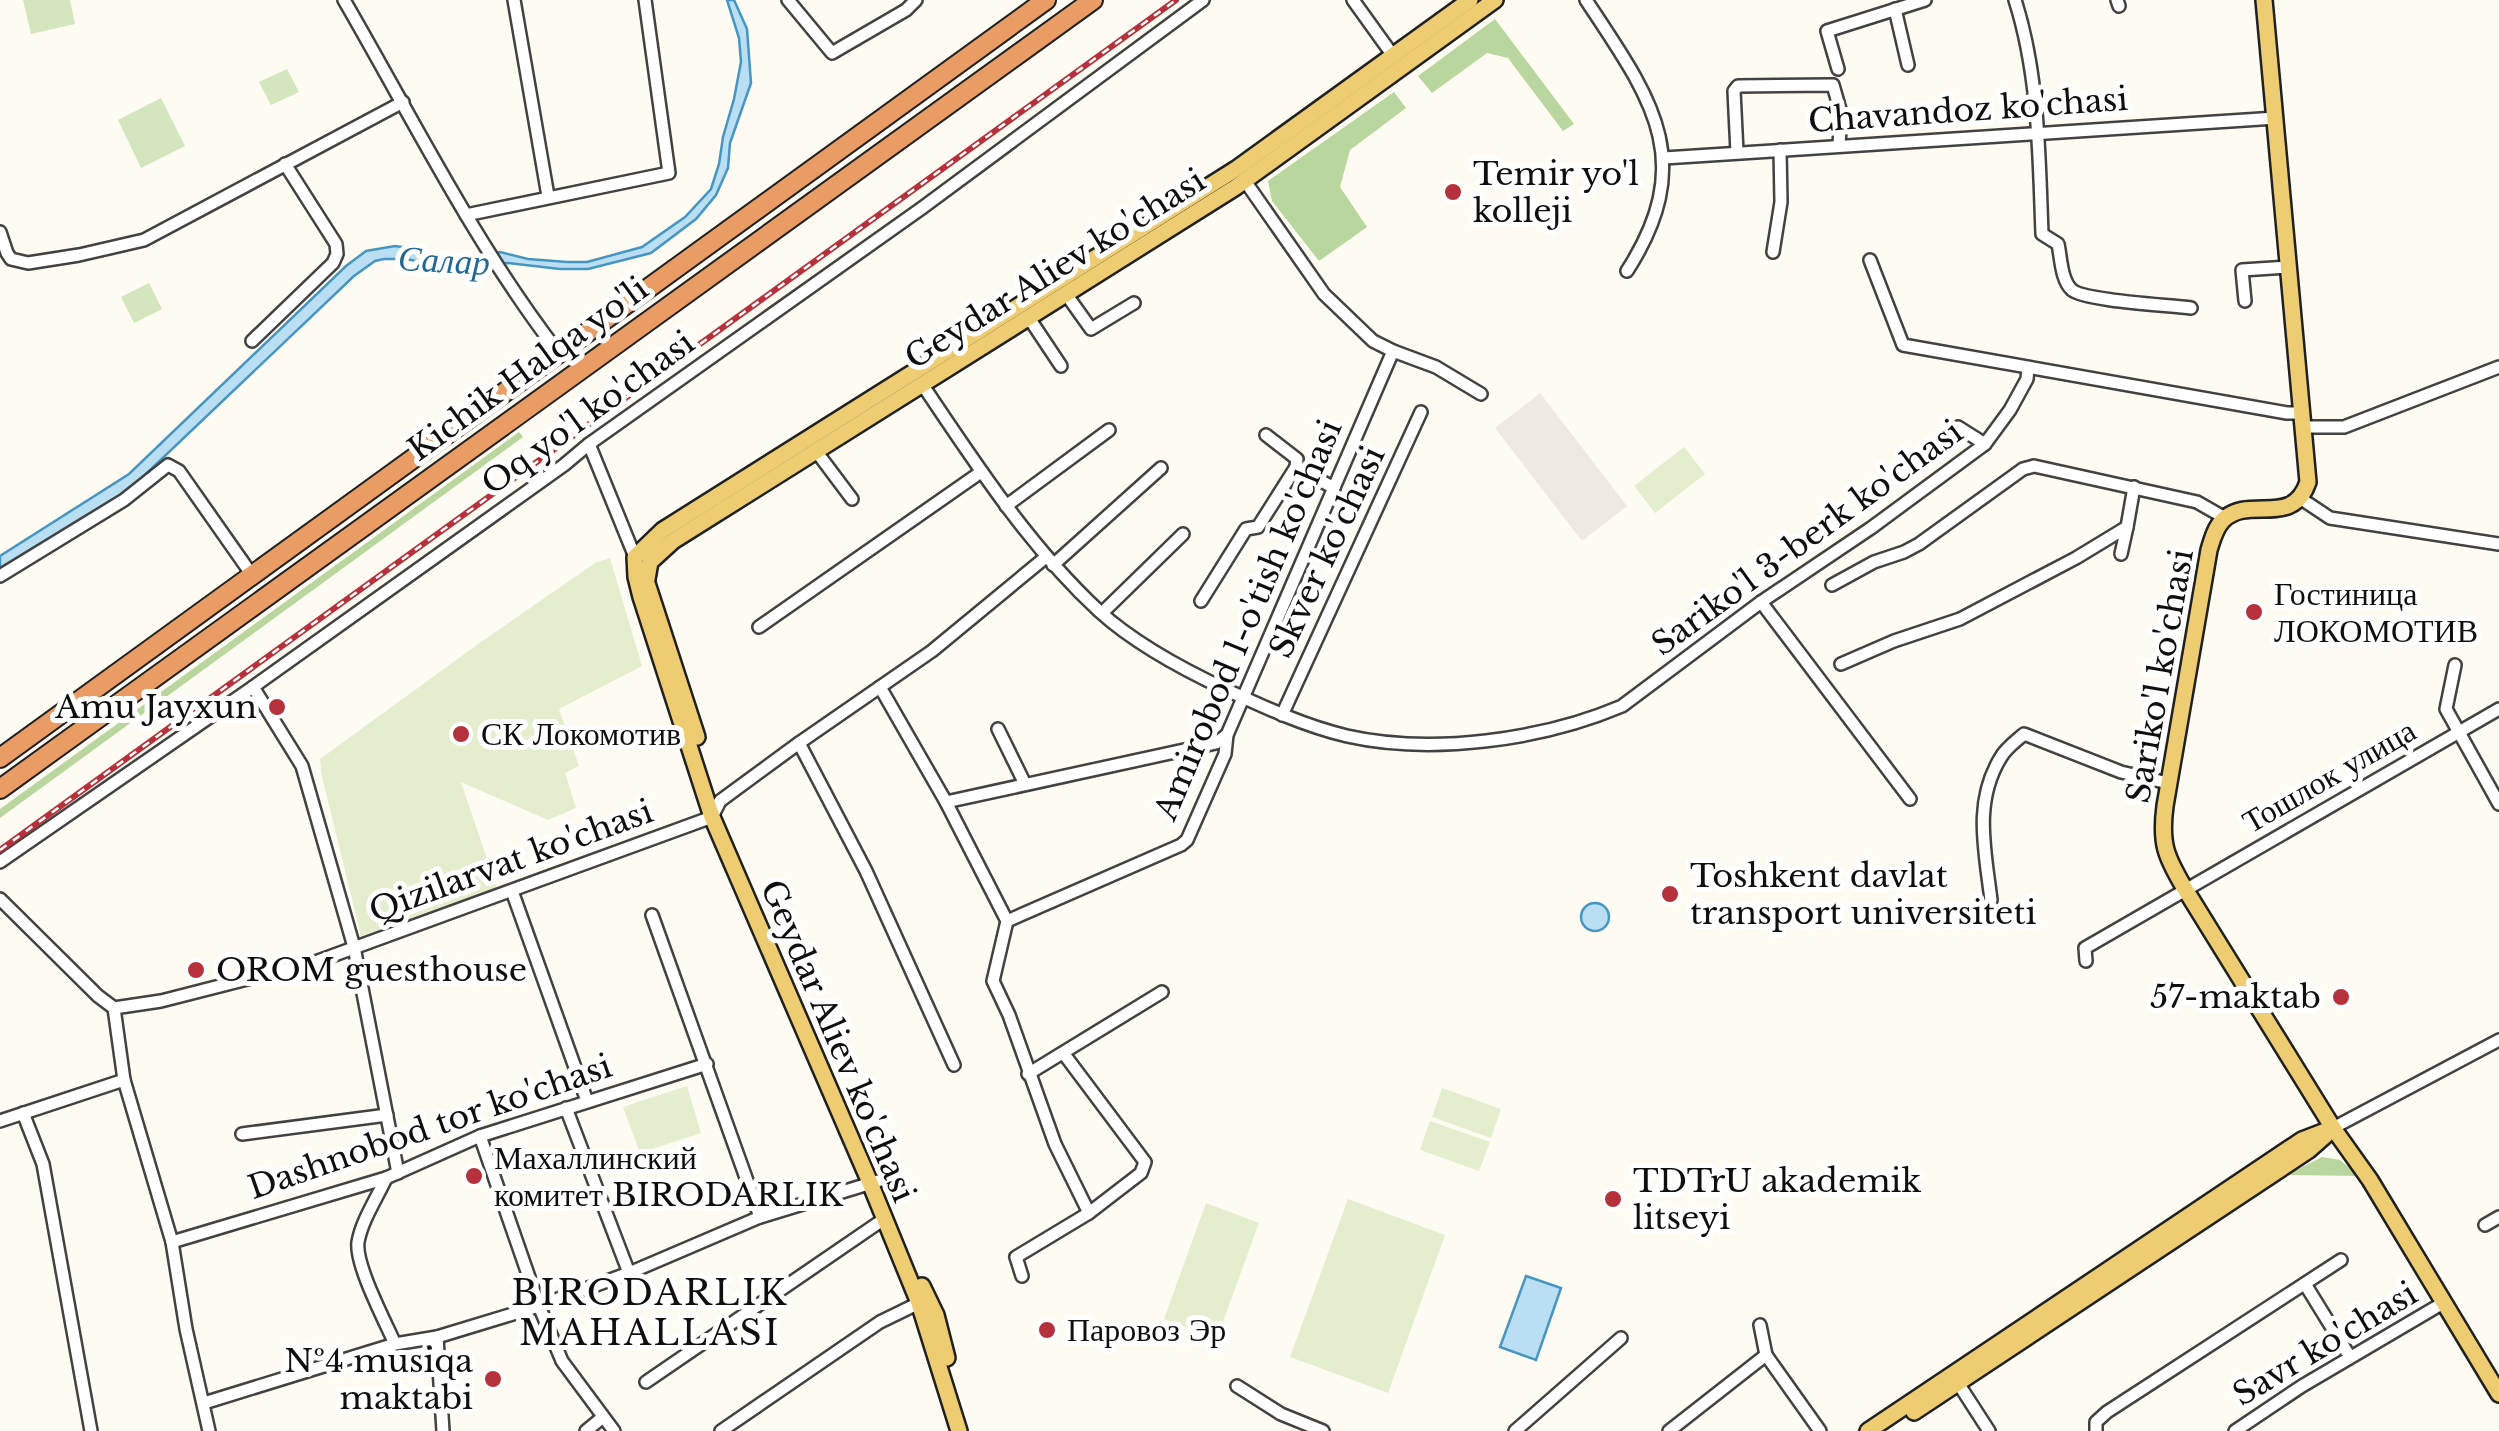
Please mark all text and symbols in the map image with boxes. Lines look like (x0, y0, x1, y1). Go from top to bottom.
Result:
street label: Chavandoz ko'chasi (1807, 79, 2129, 141)
place label: Temir yo'l kolleji (1473, 154, 1639, 231)
street label: Geydar Aliev ko'chasi (898, 160, 1212, 378)
marker: Temir yo'l kolleji (1442, 181, 1464, 203)
water label: Салар (397, 236, 491, 284)
street label: Kichik Halqa yo'li (400, 268, 656, 469)
street label: Oq yo'l ko'chasi (474, 322, 702, 504)
street label: Sariko'l 3-berk ko'chasi (1644, 412, 1970, 664)
street label: Amirobod 1-o'tish ko'chasi (1145, 414, 1351, 827)
street label: Skver ko'chasi (1261, 440, 1393, 664)
street label: Sariko'l ko'chasi (2118, 546, 2202, 806)
place label: Гостиница ЛОКОМОТИВ (2274, 574, 2478, 651)
marker: Гостиница ЛОКОМОТИВ (2243, 601, 2265, 623)
place label: Amu Jayxun (54, 687, 257, 727)
marker: Amu Jayxun (266, 696, 288, 718)
street label: Тошлок улица (2235, 710, 2423, 842)
place label: СК Локомотив (481, 714, 681, 754)
marker: СК Локомотив (450, 723, 472, 745)
street label: Qizilarvat ko'chasi (364, 791, 658, 931)
place label: Toshkent davlat transport universiteti (1690, 856, 2036, 933)
street label: Geydar Aliev ko'chasi (752, 874, 924, 1208)
marker: Toshkent davlat transport universiteti (1659, 883, 1681, 905)
place label: OROM guesthouse (216, 950, 527, 990)
marker: OROM guesthouse (185, 959, 207, 981)
place label: 57-maktab (2150, 977, 2321, 1017)
marker: 57-maktab (2330, 986, 2352, 1008)
street label: Dashnobod tor ko'chasi (243, 1046, 617, 1208)
place label: Махаллинский комитет BIRODARLIK (494, 1138, 844, 1215)
place label: TDTrU akademik litseyi (1633, 1161, 1921, 1238)
marker: Махаллинский комитет BIRODARLIK (463, 1165, 485, 1187)
marker: TDTrU akademik litseyi (1602, 1188, 1624, 1210)
district label: BIRODARLIK MAHALLASI (511, 1271, 789, 1354)
street label: Savr ko'chasi (2225, 1273, 2425, 1415)
place label: Паровоз Эр (1067, 1310, 1226, 1350)
marker: Паровоз Эр (1036, 1319, 1058, 1341)
place label: №4 musiqa maktabi (284, 1341, 473, 1418)
marker: №4 musiqa maktabi (482, 1368, 504, 1390)

